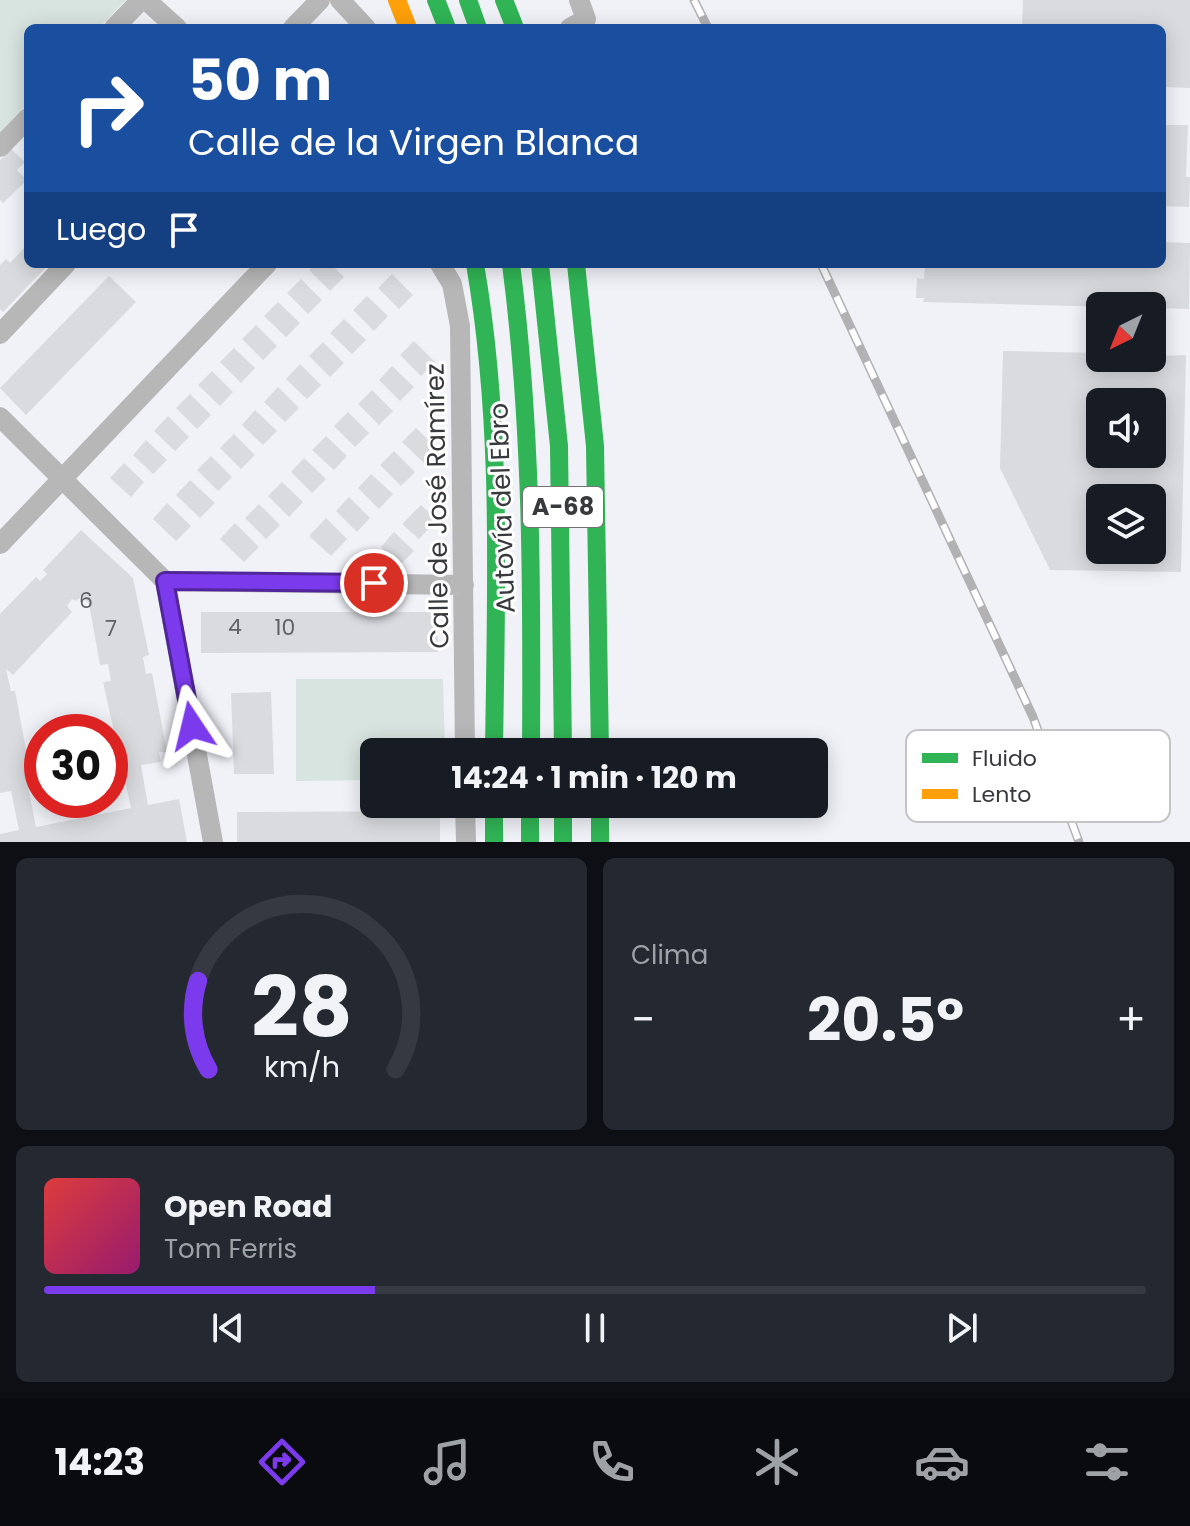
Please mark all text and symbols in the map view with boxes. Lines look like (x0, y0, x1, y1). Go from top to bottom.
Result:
text: 50 m (188, 41, 332, 120)
icon: right (56, 56, 160, 160)
text: Calle de la Virgen Blanca (188, 117, 639, 168)
text: Luego (56, 208, 146, 251)
icon: arrive (162, 208, 206, 252)
north arrow (1086, 292, 1166, 372)
map controls (1086, 292, 1166, 564)
street label: Calle de José Ramírez (417, 363, 457, 649)
button: sound (1086, 388, 1166, 468)
street label: Autovía del Ebro (480, 402, 524, 614)
button: layers (1086, 484, 1166, 564)
road number: A-68 (523, 487, 603, 527)
pin (340, 549, 408, 617)
icon: arrive (352, 561, 396, 605)
house number: 6 (79, 585, 93, 616)
house number: 4 (228, 611, 242, 642)
house number: 10 (275, 612, 295, 643)
house number: 7 (105, 613, 117, 644)
position arrow (150, 684, 234, 768)
speed limit sign: 30 (24, 714, 128, 818)
legend (906, 730, 1170, 822)
text: Fluido (972, 743, 1037, 774)
text: 14:24 · 1 min · 120 m (451, 756, 737, 799)
text: Lento (972, 779, 1031, 810)
text: Clima (631, 937, 708, 973)
text: 28 (251, 949, 352, 1065)
text: 20.5° (807, 978, 964, 1062)
text: − (631, 989, 655, 1050)
text: + (1116, 989, 1146, 1050)
text: km/h (263, 1047, 340, 1087)
text: Open Road (164, 1185, 332, 1228)
text: Tom Ferris (164, 1231, 297, 1267)
icon: previous (206, 1306, 250, 1350)
icon: pause (573, 1306, 617, 1350)
icon: next (940, 1306, 984, 1350)
icon: directions (254, 1434, 310, 1490)
icon: music (419, 1434, 475, 1490)
icon: phone (584, 1434, 640, 1490)
icon: climate (749, 1434, 805, 1490)
icon: car (914, 1434, 970, 1490)
icon: filters (1079, 1434, 1135, 1490)
text: 14:23 (55, 1437, 145, 1488)

